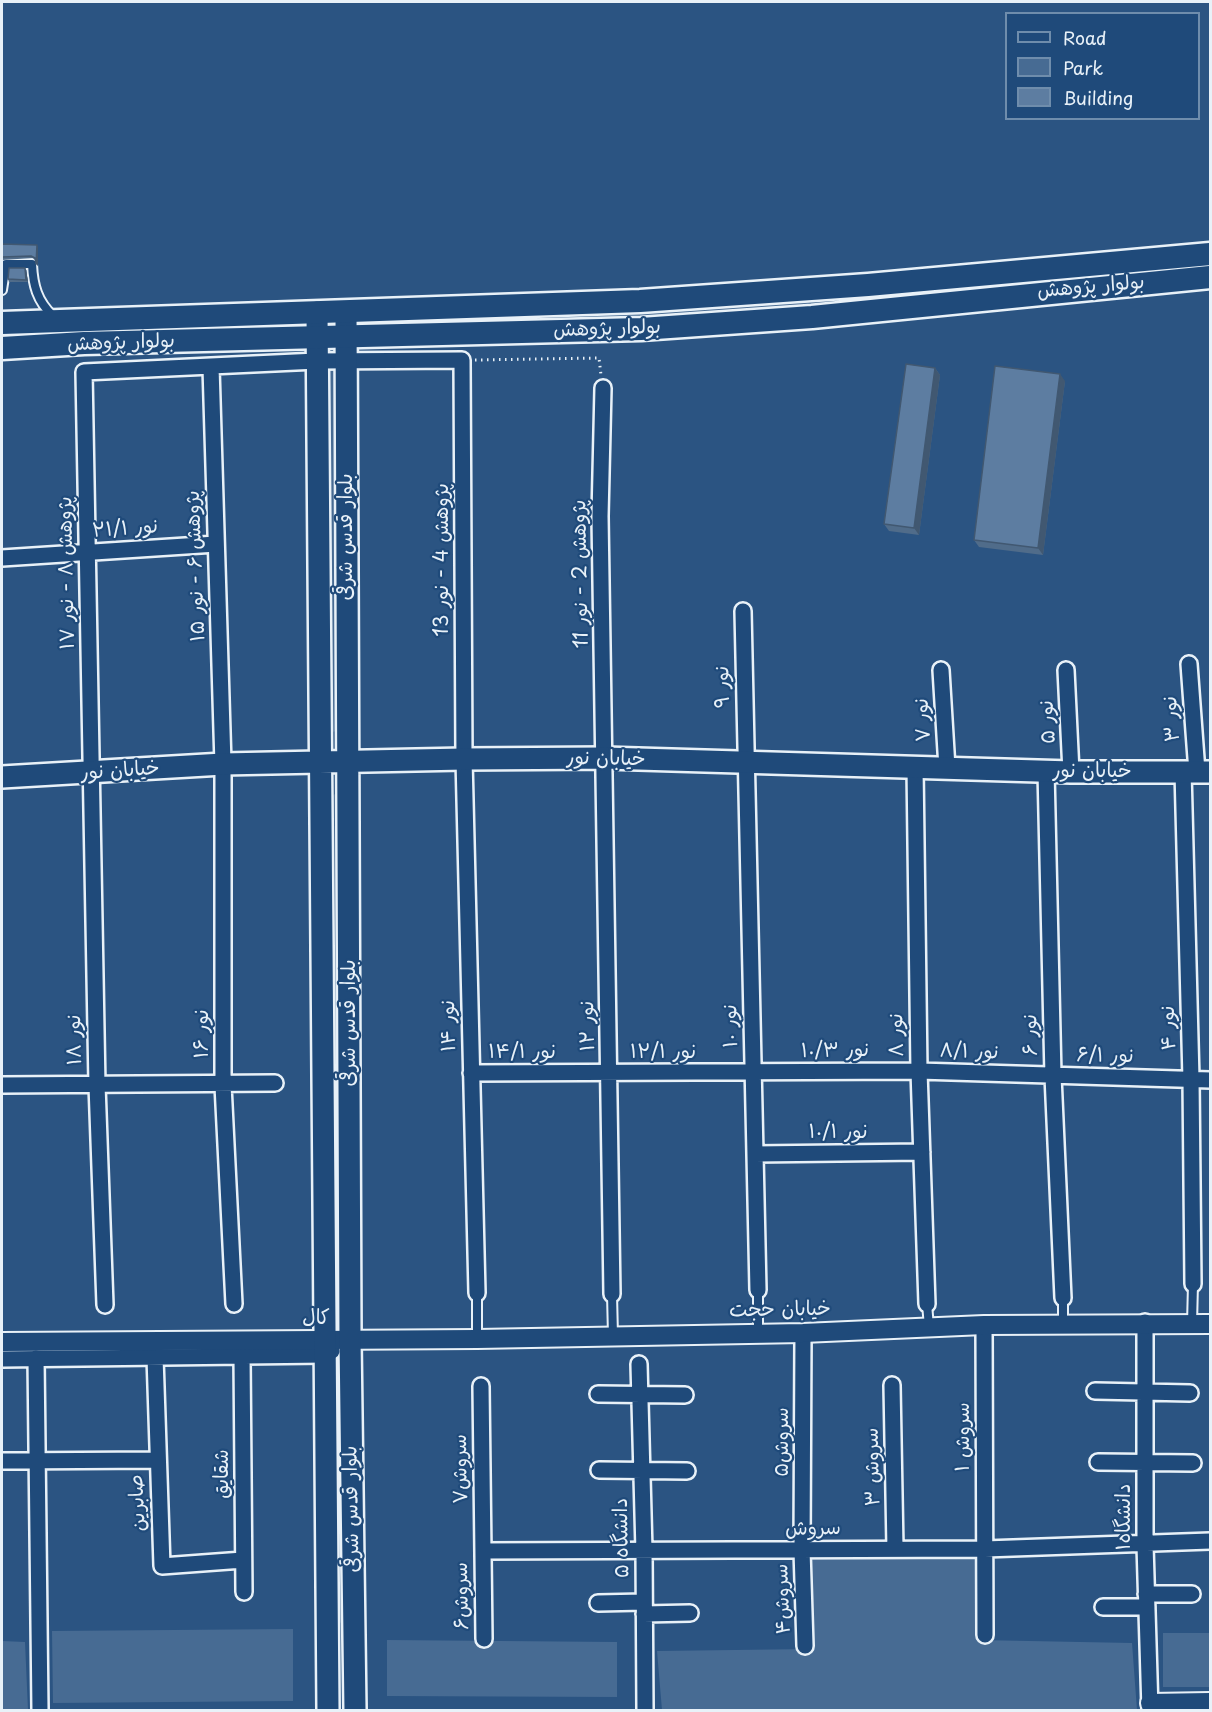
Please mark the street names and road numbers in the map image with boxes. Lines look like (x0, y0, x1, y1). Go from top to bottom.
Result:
street label: بولوار پژوهش (1036, 270, 1146, 304)
street label: بولوار پژوهش (553, 315, 661, 343)
street label: بولوار پژوهش (67, 329, 175, 357)
street label: بلوار قدس شرقی (334, 473, 358, 601)
street label: پژوهش 4 - نور 13 (430, 483, 454, 637)
street label: پژوهش ۶ - نور ۱۵ (181, 490, 211, 642)
street label: پژوهش ۸ - نور ۱۷ (54, 496, 80, 650)
street label: پژوهش 2 - نور 11 (568, 499, 594, 649)
street label: نور ۲۱/۱ (91, 515, 159, 543)
street label: نور ۹ (711, 666, 735, 708)
street label: نور ۳ (1158, 695, 1186, 743)
street label: نور ۷ (910, 698, 936, 742)
street label: نور ۵ (1035, 700, 1061, 744)
street label: خیابان نور (566, 746, 646, 772)
street label: خیابان نور (80, 756, 160, 786)
street label: خیابان نور (1052, 759, 1132, 783)
street label: بلوار قدس شرقی (337, 959, 361, 1087)
street label: نور ۱۴ (437, 1000, 461, 1052)
street label: نور ۱۲ (576, 1001, 600, 1051)
street label: نور ۱۰ (719, 1004, 743, 1048)
street label: نور ۴ (1156, 1005, 1182, 1051)
street label: نور ۱۶ (190, 1009, 214, 1059)
street label: نور ۸ (885, 1013, 909, 1057)
street label: نور ۱۸ (63, 1014, 87, 1066)
street label: نور ۶ (1019, 1014, 1043, 1056)
street label: نور ۱۰/۳ (801, 1038, 869, 1064)
street label: نور ۸/۱ (939, 1039, 999, 1065)
street label: نور ۱۴/۱ (488, 1040, 556, 1064)
street label: نور ۱۲/۱ (630, 1040, 696, 1064)
street label: نور ۶/۱ (1076, 1044, 1134, 1068)
street label: نور ۱۰/۱ (809, 1120, 867, 1144)
street label: خیابان حجت (729, 1297, 831, 1323)
street label: کال (302, 1306, 330, 1330)
street label: سروش ۱ (951, 1402, 975, 1472)
street label: سروش۵ (770, 1407, 794, 1477)
street label: سروش ۳ (860, 1427, 886, 1507)
street label: سروش۷ (448, 1434, 474, 1504)
street label: بلوار قدس شرقی (339, 1445, 365, 1573)
street label: شقایق (210, 1449, 234, 1499)
street label: صابرین (125, 1474, 151, 1532)
street label: دانشگاه۱ (1112, 1483, 1136, 1551)
street label: دانشگاه ۵ (609, 1498, 635, 1578)
street label: سروش (785, 1517, 841, 1541)
street label: سروش۶ (449, 1562, 475, 1630)
street label: سروش۴ (770, 1563, 796, 1635)

